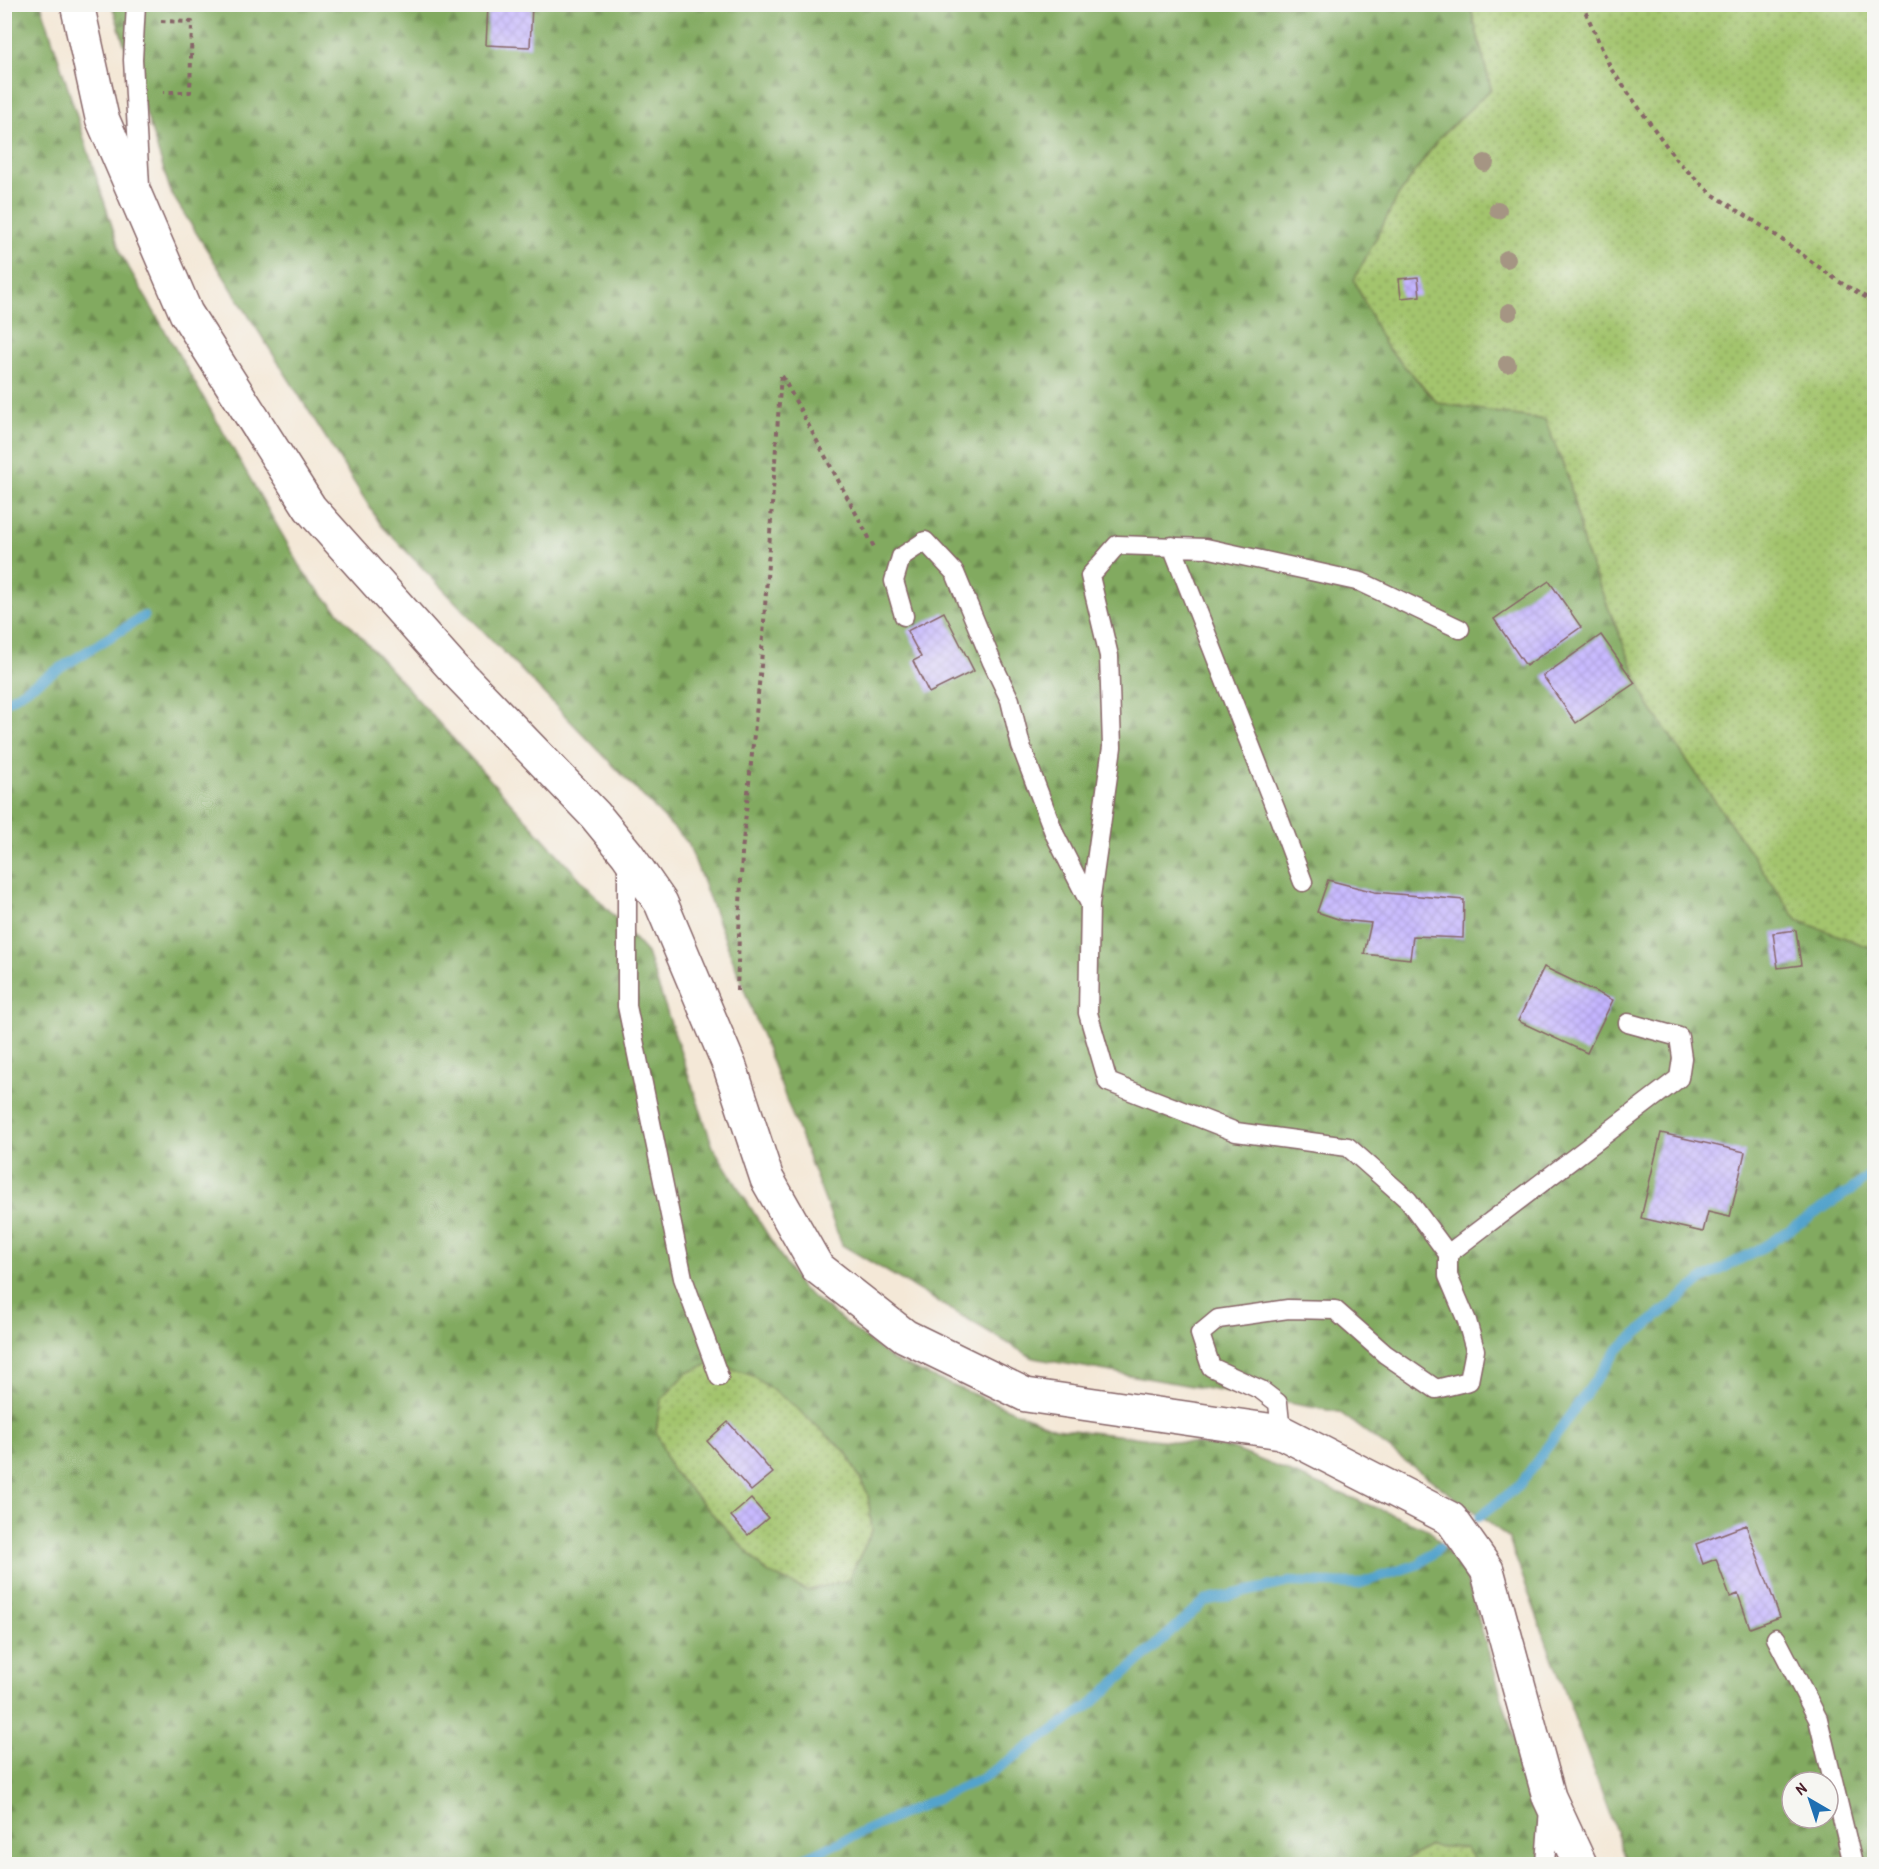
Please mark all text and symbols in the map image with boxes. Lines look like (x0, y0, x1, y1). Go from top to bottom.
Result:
north arrow (1780, 1770, 1840, 1830)
text: N (1790, 1777, 1811, 1800)

